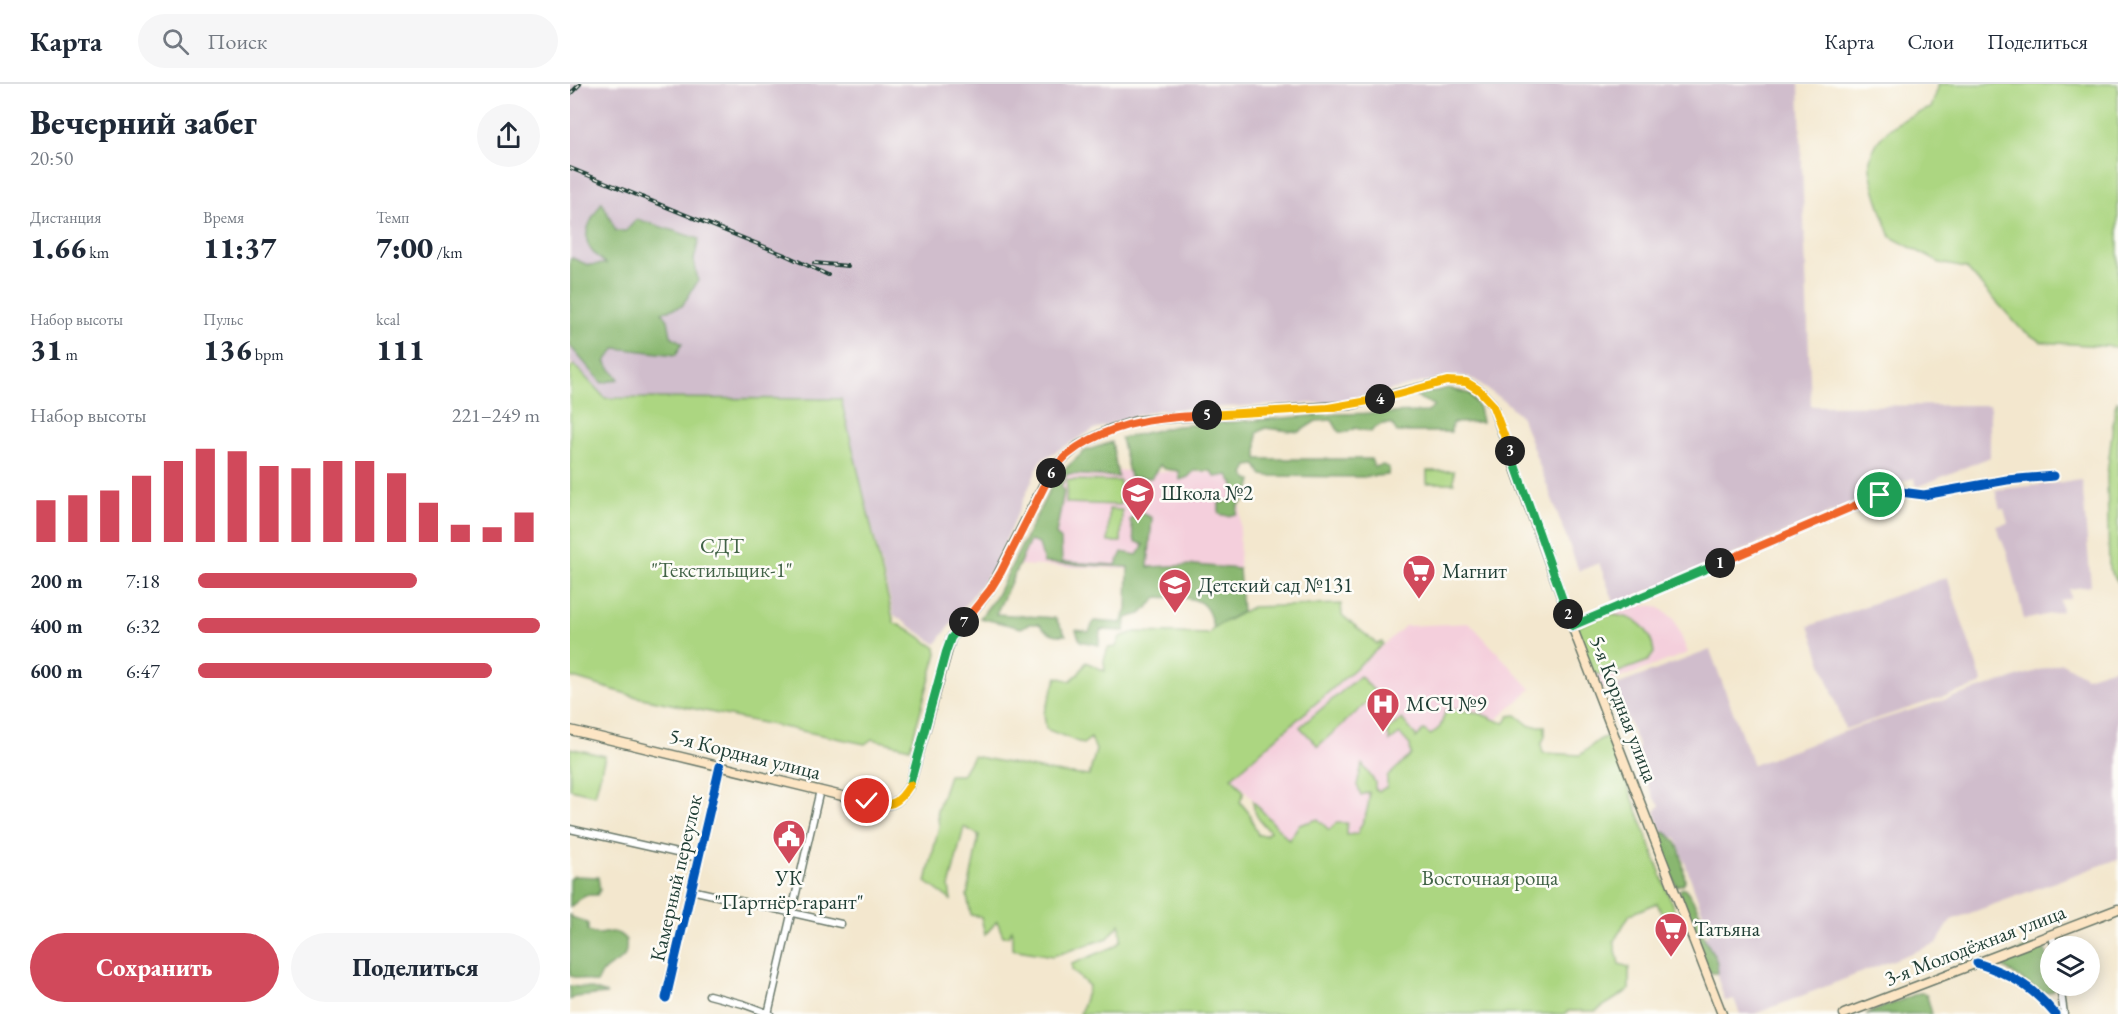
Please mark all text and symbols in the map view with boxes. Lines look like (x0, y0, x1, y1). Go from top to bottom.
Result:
search box (138, 14, 558, 68)
text: Карта (30, 23, 102, 59)
icon: search (159, 25, 192, 58)
text: Поиск (207, 27, 267, 56)
text: Карта (1824, 28, 1874, 55)
text: Слои (1907, 28, 1954, 55)
text: Поделиться (1987, 28, 2088, 55)
text: Вечерний забег (30, 101, 257, 144)
button: share (477, 104, 540, 167)
text: 20:50 (30, 145, 73, 171)
text: Дистанция (30, 207, 101, 228)
text: Время (203, 207, 244, 228)
text: Темп (376, 207, 409, 228)
text: 1.66 (30, 228, 86, 267)
text: 11:37 (203, 228, 276, 267)
text: 7:00 (376, 228, 433, 267)
text: km (86, 242, 109, 263)
text: /km (433, 242, 463, 263)
text: Набор высоты (30, 309, 123, 330)
text: Пульс (203, 309, 244, 330)
text: kcal (376, 309, 400, 330)
text: 31 (30, 330, 62, 369)
text: 136 (203, 330, 252, 369)
text: 111 (376, 330, 425, 369)
text: m (62, 344, 78, 365)
text: bpm (252, 344, 284, 365)
pin: 4 (1365, 384, 1395, 414)
text: 4 (1376, 388, 1384, 409)
pin: 5 (1192, 400, 1222, 430)
text: Набор высоты (30, 402, 146, 428)
text: 221–249 m (452, 402, 540, 428)
text: 5 (1203, 404, 1211, 425)
pin: 3 (1495, 436, 1525, 466)
text: 3 (1506, 440, 1514, 461)
pin: 6 (1036, 458, 1066, 488)
text: 6 (1047, 462, 1055, 483)
pin (1854, 469, 1905, 520)
school or university icon: Школа №2 (1120, 475, 1156, 522)
icon: arrive (1863, 478, 1896, 511)
place label: Школа №2 (1161, 479, 1253, 506)
park label: СДТ "Текстильщик-1" (651, 532, 793, 583)
pin: 1 (1705, 548, 1735, 578)
text: 1 (1716, 552, 1724, 573)
supermarket icon: Магнит (1401, 553, 1437, 600)
place label: Магнит (1442, 557, 1507, 584)
school or university icon: Детский сад №131 (1157, 567, 1193, 614)
text: 200 m (30, 568, 83, 594)
text: 7:18 (126, 568, 160, 594)
place label: Детский сад №131 (1198, 571, 1353, 598)
pin: 2 (1553, 599, 1583, 629)
text: 2 (1564, 603, 1572, 624)
pin: 7 (949, 607, 979, 637)
text: 7 (960, 611, 968, 632)
text: 400 m (30, 613, 83, 639)
text: 6:32 (126, 613, 160, 639)
street label: 5-я Кордная улица (1584, 632, 1665, 787)
text: 600 m (30, 658, 83, 684)
text: 6:47 (126, 658, 160, 684)
hospital icon: МСЧ №9 (1365, 686, 1401, 733)
place label: МСЧ №9 (1406, 690, 1487, 717)
street label: 5-я Кордная улица (667, 722, 824, 786)
pin (841, 775, 892, 826)
icon: check (850, 784, 883, 817)
street label: Камерный переулок (643, 792, 708, 964)
public building icon: УК "Партнёр-гарант" (771, 818, 807, 865)
place label: УК "Партнёр-гарант" (714, 864, 864, 915)
park label: Восточная роща (1422, 864, 1559, 891)
street label: 3-я Молодёжная улица (1880, 897, 2070, 992)
supermarket icon: Татьяна (1653, 911, 1689, 958)
place label: Татьяна (1694, 915, 1761, 942)
button: Сохранить (30, 933, 279, 1002)
button: Поделиться (291, 933, 540, 1002)
map controls (2040, 936, 2100, 996)
button: layers (2040, 936, 2100, 996)

